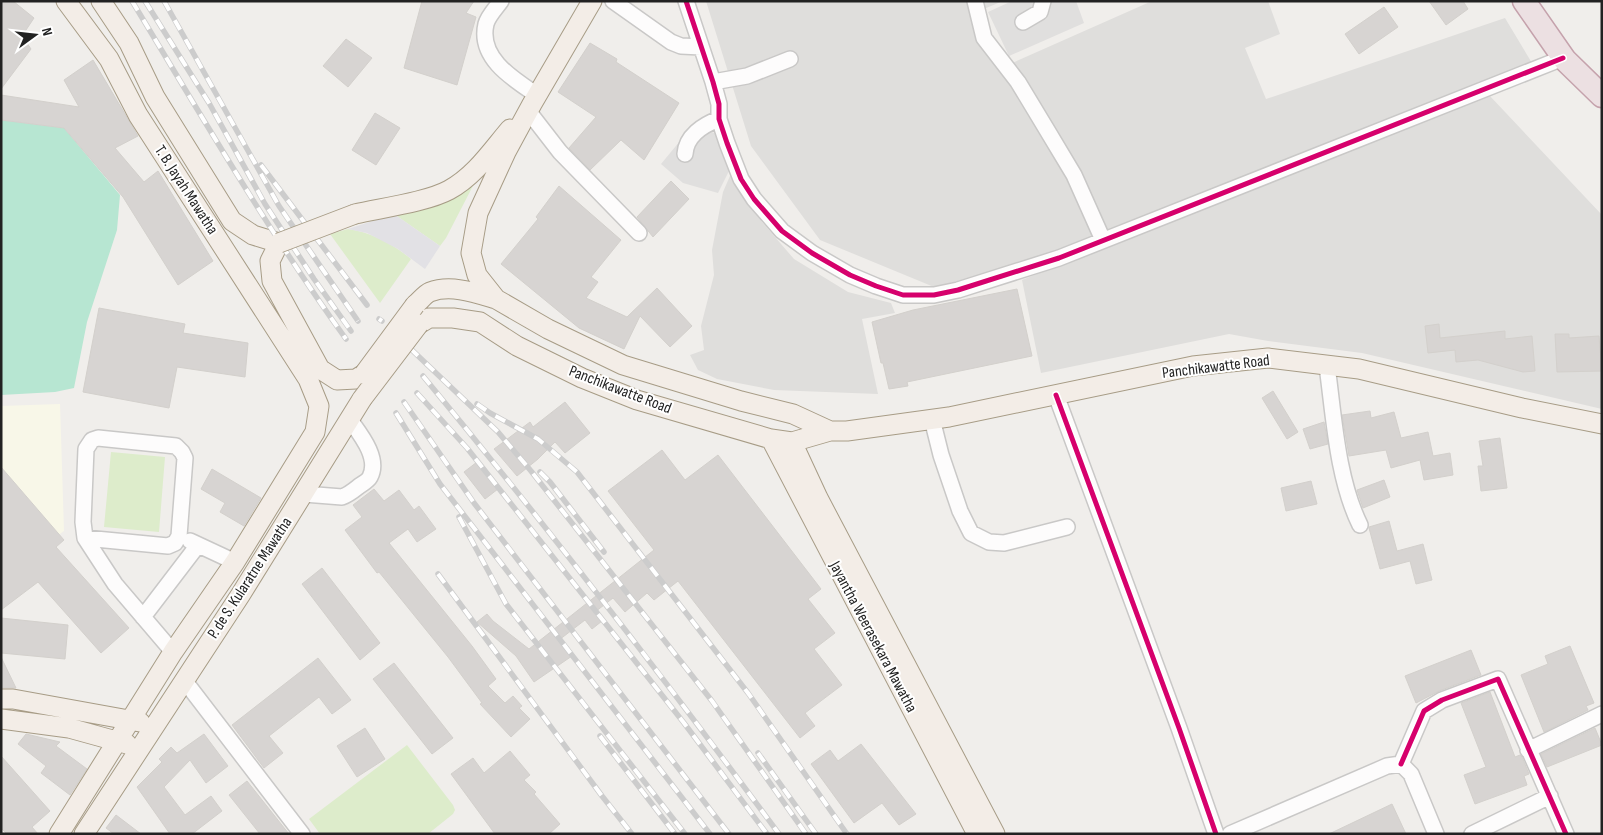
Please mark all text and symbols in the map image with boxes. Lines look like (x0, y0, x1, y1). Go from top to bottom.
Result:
north arrow (10, 10, 60, 60)
text: N (38, 26, 56, 38)
street label: T. B. Jayah Mawatha (150, 142, 222, 238)
street label: Panchikawatte Road (1161, 351, 1271, 383)
street label: Panchikawatte Road (566, 362, 674, 418)
street label: P. de S. Kularatne Mawatha (204, 514, 296, 642)
street label: Jayantha Weerasekara Mawatha (825, 557, 921, 716)

